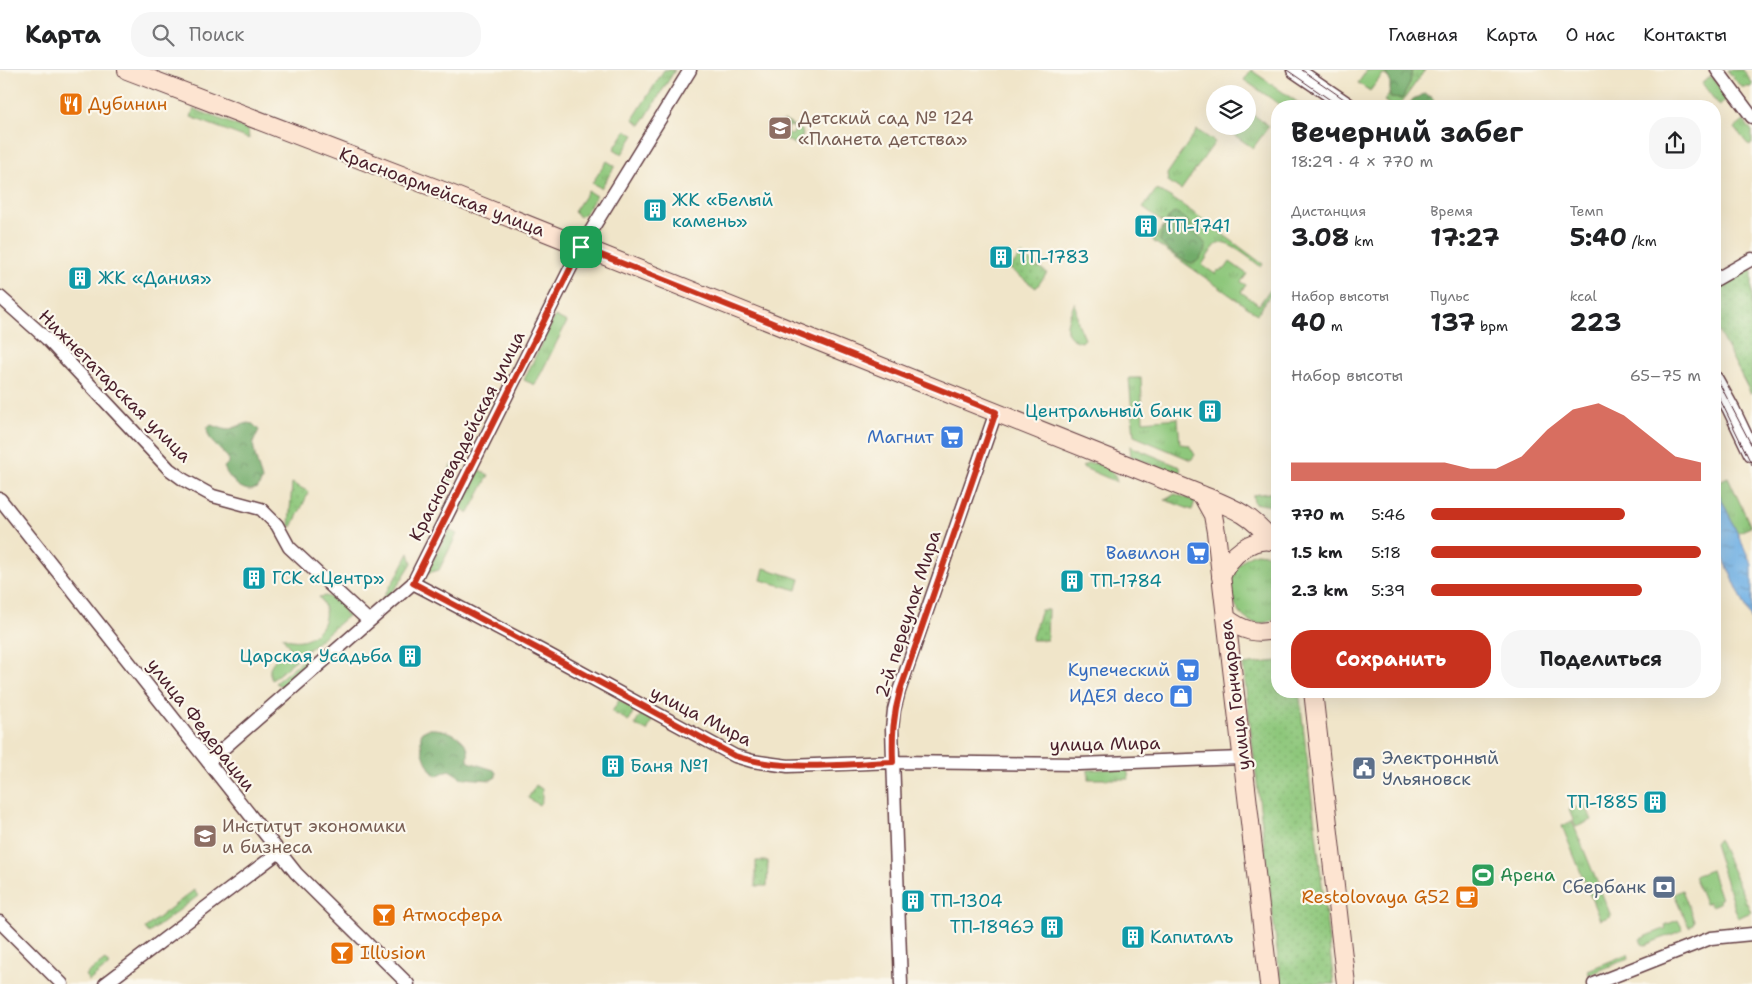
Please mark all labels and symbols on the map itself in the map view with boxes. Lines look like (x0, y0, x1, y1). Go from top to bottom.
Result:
restaurant icon: Дубинин (58, 91, 84, 117)
place label: Дубинин (88, 92, 167, 116)
place label: Детский сад № 124 «Планета детства» (798, 106, 974, 151)
school or university icon: Детский сад № 124 «Планета детства» (767, 115, 793, 141)
street label: Красноармейская улица (336, 142, 548, 242)
place label: ЖК «Белый камень» (672, 188, 774, 233)
building icon: ЖК «Белый камень» (642, 197, 668, 223)
building icon: ТП-1741 (1133, 213, 1159, 239)
place label: ТП-1741 (1164, 214, 1231, 238)
pin (560, 226, 602, 268)
building icon: ТП-1783 (988, 244, 1014, 270)
place label: ТП-1783 (1018, 245, 1090, 269)
building icon: ЖК «Дания» (67, 265, 93, 291)
place label: ЖК «Дания» (98, 266, 211, 290)
street label: Нижнетатарская улица (33, 304, 197, 468)
street label: Красногвардейская улица (403, 327, 531, 545)
building icon: Центральный банк (1197, 398, 1223, 424)
place label: Центральный банк (1025, 399, 1192, 423)
supermarket icon: Магнит (939, 424, 965, 450)
place label: Магнит (867, 425, 935, 449)
street label: 2-й переулок Мира (870, 527, 946, 701)
supermarket icon: Вавилон (1185, 540, 1211, 566)
place label: Вавилон (1106, 541, 1180, 565)
building icon: ГСК «Центр» (241, 565, 267, 591)
place label: ГСК «Центр» (272, 566, 384, 590)
building icon: ТП-1784 (1059, 568, 1085, 594)
place label: ТП-1784 (1090, 569, 1162, 593)
street label: улица Гончарова (1214, 618, 1256, 772)
building icon: Царская Усадьба (397, 643, 423, 669)
place label: Царская Усадьба (239, 644, 392, 668)
street label: улица Федерации (141, 653, 261, 797)
supermarket icon: Купеческий (1175, 657, 1201, 683)
place label: Купеческий (1068, 658, 1170, 682)
street label: улица Мира (646, 680, 756, 752)
shop icon: ИДЕЯ deco (1168, 683, 1194, 709)
place label: ИДЕЯ deco (1069, 684, 1164, 708)
street label: улица Мира (1049, 731, 1161, 757)
place label: Электронный Ульяновск (1382, 746, 1499, 791)
building icon: Баня №1 (600, 753, 626, 779)
place label: Баня №1 (630, 754, 709, 778)
public building icon: Электронный Ульяновск (1351, 755, 1377, 781)
building icon: ТП-1885 (1642, 789, 1668, 815)
place label: ТП-1885 (1566, 790, 1638, 814)
place label: Институт экономики и бизнеса (222, 814, 406, 859)
school or university icon: Институт экономики и бизнеса (192, 823, 218, 849)
sports icon: Арена (1470, 862, 1496, 888)
place label: Арена (1500, 863, 1555, 887)
bank icon: Сбербанк (1651, 874, 1677, 900)
place label: Сбербанк (1562, 875, 1646, 899)
cafe icon: Restolovaya G52 (1454, 884, 1480, 910)
place label: Restolovaya G52 (1302, 885, 1450, 909)
building icon: ТП-1304 (900, 888, 926, 914)
place label: ТП-1304 (930, 889, 1003, 913)
bar icon: Атмосфера (371, 902, 397, 928)
place label: Атмосфера (402, 903, 502, 927)
building icon: ТП-1896Э (1039, 914, 1065, 940)
place label: ТП-1896Э (950, 915, 1035, 939)
building icon: Капиталъ (1120, 924, 1146, 950)
place label: Капиталъ (1150, 925, 1233, 949)
bar icon: Illusion (329, 940, 355, 966)
place label: Illusion (360, 941, 426, 965)

